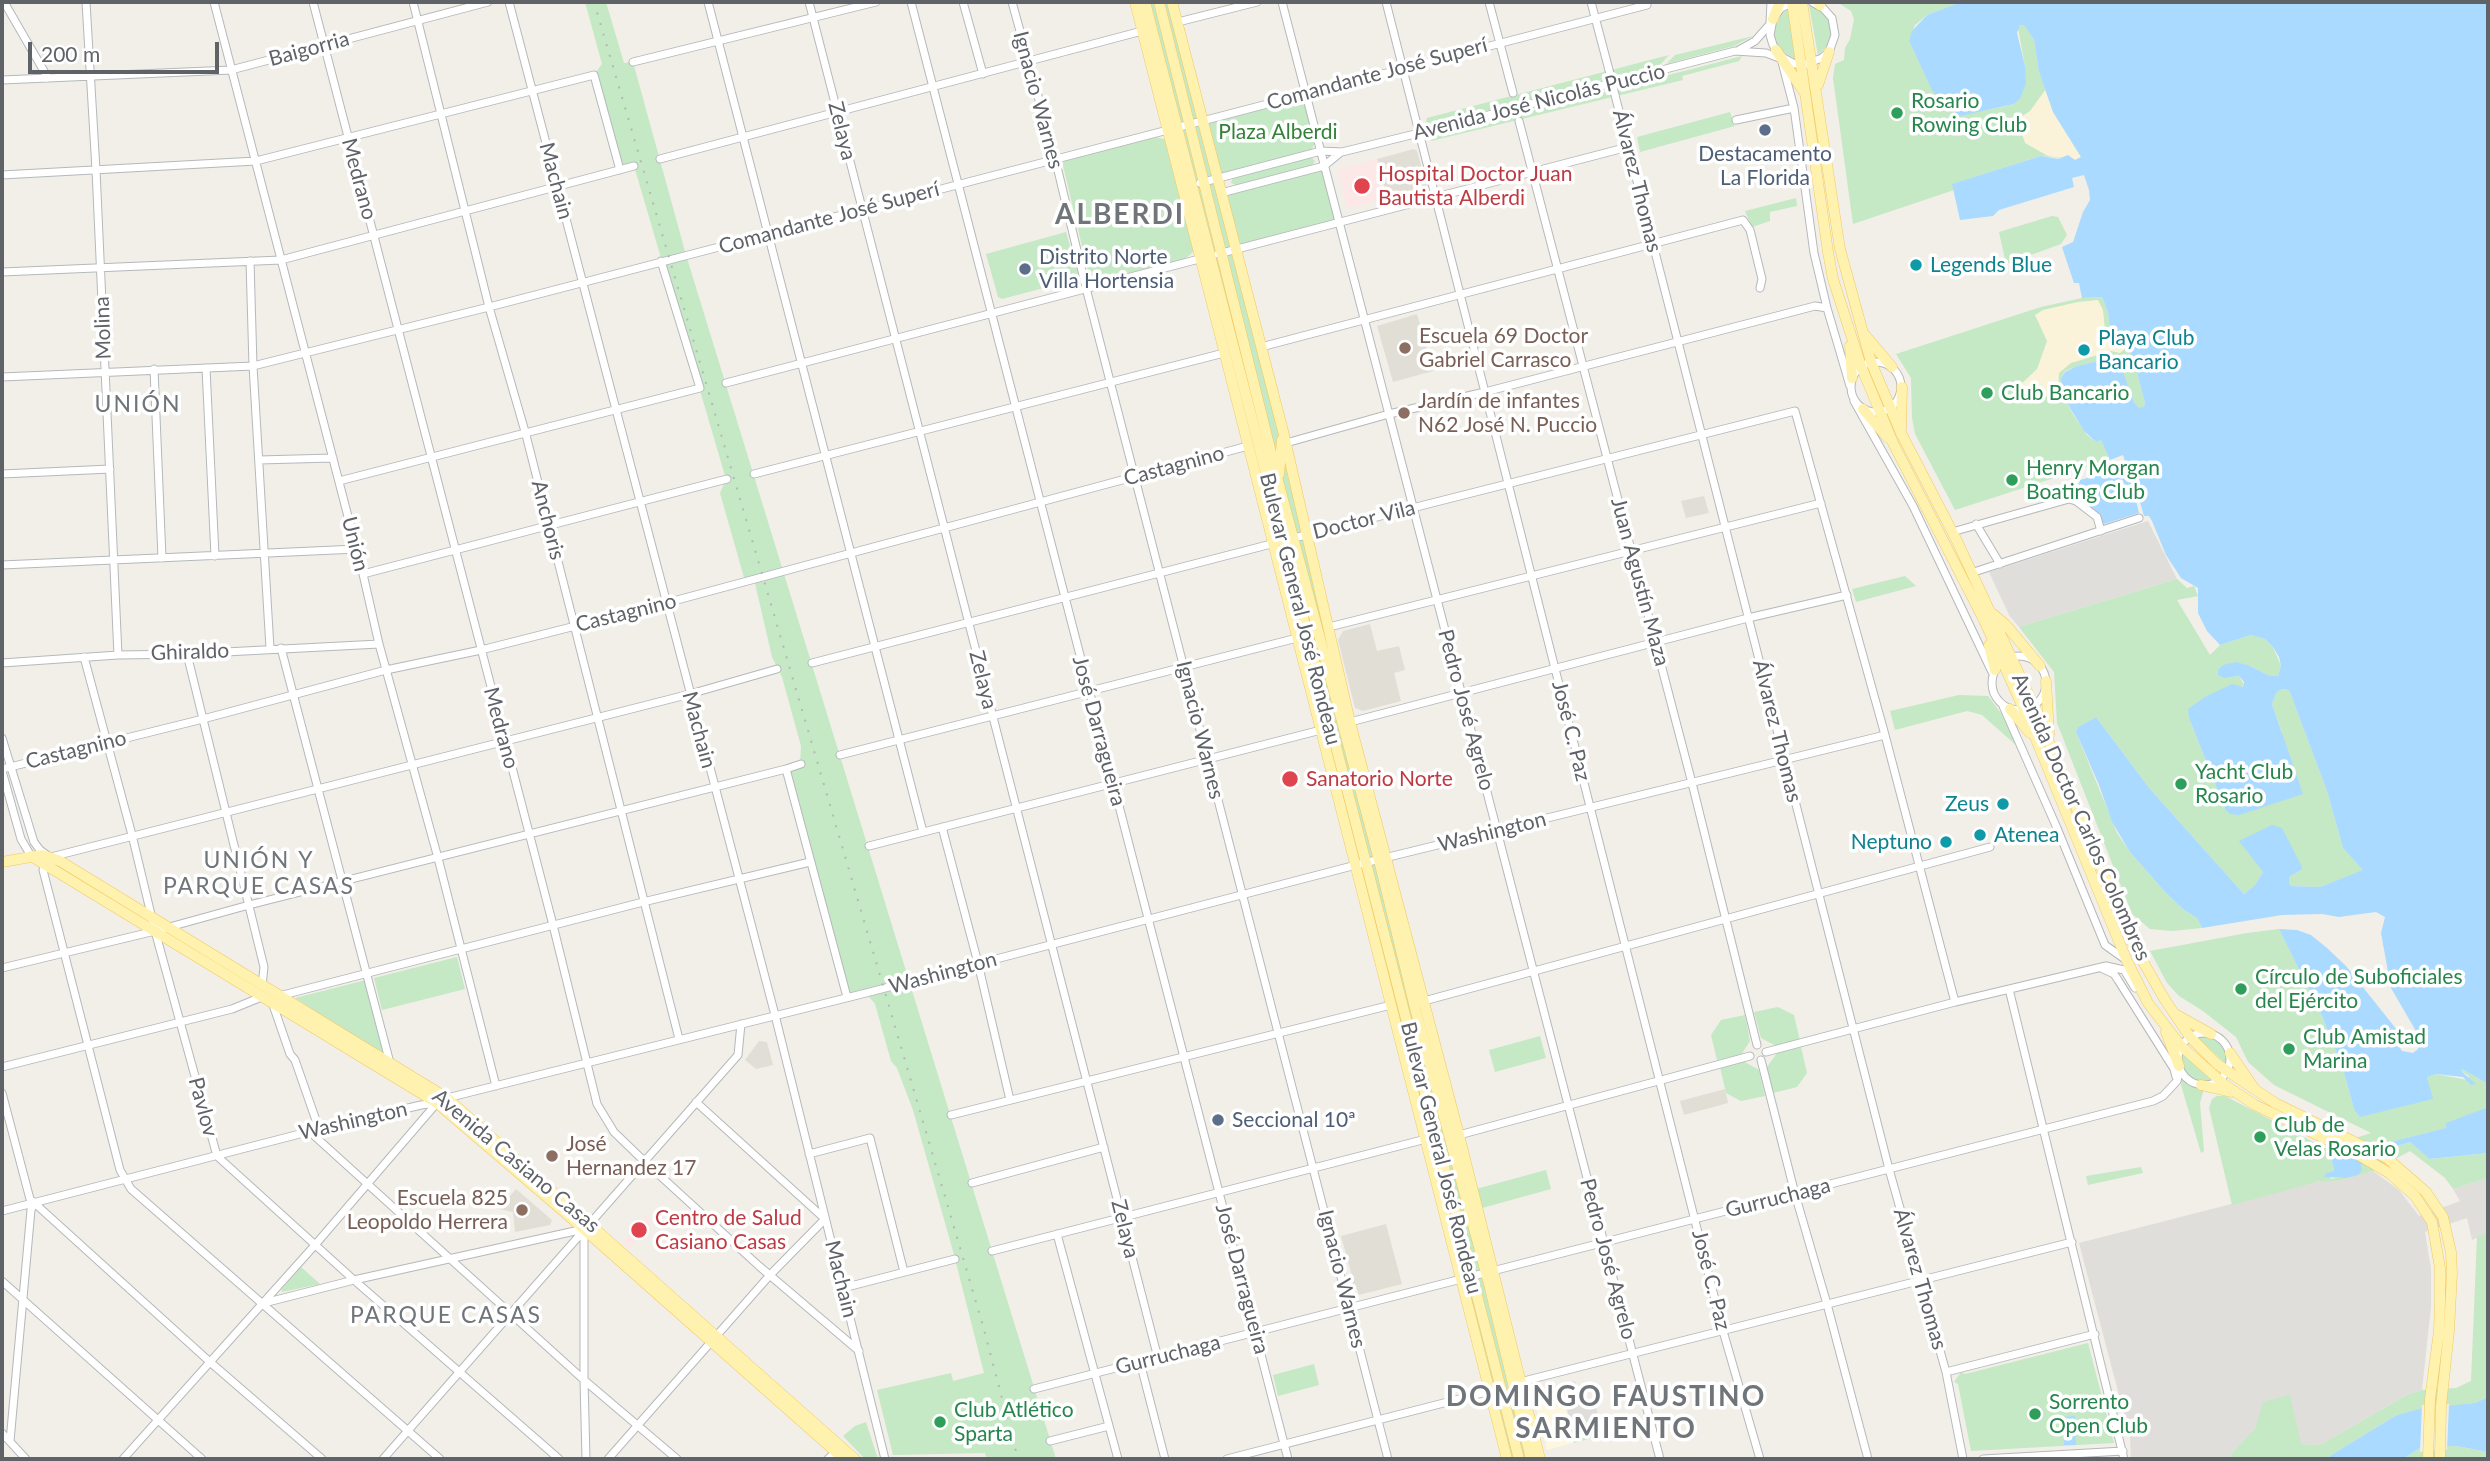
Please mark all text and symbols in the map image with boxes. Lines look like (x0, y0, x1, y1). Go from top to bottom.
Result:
street label: Baigorria (266, 26, 352, 72)
scale bar (32, 28, 222, 72)
street label: Ignacio Warnes (1008, 28, 1068, 172)
street label: Comandante José Superí (1264, 32, 1490, 116)
text: 200 m (41, 41, 100, 66)
street label: Avenida José Nicolás Puccio (1410, 58, 1668, 146)
place label: Rosario Rowing Club (1911, 88, 2027, 138)
street label: Zelaya (823, 99, 861, 163)
marker: Rosario Rowing Club (1889, 105, 1905, 121)
street label: Álvarez Thomas (1607, 107, 1667, 255)
park label: Plaza Alberdi (1218, 119, 1338, 145)
marker: Destacamento La Florida (1757, 122, 1773, 138)
street label: Medrano (336, 135, 382, 223)
street label: Machain (534, 140, 578, 222)
place label: Destacamento La Florida (1698, 141, 1832, 191)
place label: Hospital Doctor Juan Bautista Alberdi (1378, 161, 1572, 211)
street label: Comandante José Superí (716, 176, 942, 260)
marker: Hospital Doctor Juan Bautista Alberdi (1352, 176, 1372, 196)
district label: ALBERDI (1056, 198, 1184, 232)
place label: Distrito Norte Villa Hortensia (1039, 244, 1174, 294)
place label: Legends Blue (1930, 252, 2052, 278)
marker: Legends Blue (1908, 257, 1924, 273)
marker: Distrito Norte Villa Hortensia (1017, 261, 1033, 277)
street label: Molina (89, 296, 117, 360)
place label: Escuela 69 Doctor Gabriel Carrasco (1419, 323, 1588, 373)
place label: Playa Club Bancario (2098, 325, 2195, 375)
marker: Escuela 69 Doctor Gabriel Carrasco (1397, 340, 1413, 356)
marker: Playa Club Bancario (2076, 342, 2092, 358)
place label: Club Bancario (2001, 380, 2129, 406)
marker: Club Bancario (1979, 385, 1995, 401)
place label: Jardín de infantes N62 José N. Puccio (1418, 388, 1597, 438)
district label: UNIÓN (95, 391, 181, 419)
marker: Jardín de infantes N62 José N. Puccio (1396, 405, 1412, 421)
street label: Castagnino (1121, 441, 1227, 491)
place label: Henry Morgan Boating Club (2026, 455, 2160, 505)
street label: Bulevar General José Rondeau (1254, 470, 1346, 748)
marker: Henry Morgan Boating Club (2004, 472, 2020, 488)
street label: Anchoris (526, 477, 570, 563)
street label: Doctor Vila (1310, 495, 1418, 545)
street label: Juan Agustín Maza (1605, 495, 1675, 669)
street label: Unión (336, 514, 374, 574)
street label: Castagnino (573, 588, 679, 638)
street label: Pedro José Agrelo (1432, 627, 1500, 793)
street label: Ghiraldo (150, 638, 230, 666)
street label: Zelaya (964, 648, 1002, 712)
street label: José Darragueira (1067, 653, 1131, 809)
street label: Álvarez Thomas (1747, 657, 1807, 805)
street label: Ignacio Warnes (1171, 658, 1229, 802)
street label: Avenida Doctor Carlos Colombres (2006, 669, 2156, 965)
street label: José C. Paz (1546, 678, 1596, 784)
street label: Medrano (478, 684, 524, 772)
street label: Machain (677, 689, 721, 771)
street label: Castagnino (23, 725, 129, 775)
place label: Yacht Club Rosario (2195, 759, 2293, 809)
place label: Sanatorio Norte (1306, 766, 1453, 792)
marker: Sanatorio Norte (1280, 769, 1300, 789)
marker: Yacht Club Rosario (2173, 776, 2189, 792)
place label: Zeus (1945, 791, 1989, 817)
marker: Zeus (1995, 796, 2011, 812)
street label: Washington (1435, 806, 1549, 858)
place label: Atenea (1994, 822, 2059, 848)
marker: Atenea (1972, 827, 1988, 843)
place label: Neptuno (1851, 829, 1932, 855)
marker: Neptuno (1938, 834, 1954, 850)
district label: UNIÓN Y PARQUE CASAS (164, 847, 354, 901)
street label: Washington (886, 947, 1000, 999)
place label: Círculo de Suboficiales del Ejército (2255, 964, 2462, 1014)
marker: Círculo de Suboficiales del Ejército (2233, 981, 2249, 997)
street label: Bulevar General José Rondeau (1395, 1019, 1487, 1297)
place label: Club Amistad Marina (2303, 1024, 2426, 1074)
marker: Club Amistad Marina (2281, 1041, 2297, 1057)
street label: Pavlov (183, 1074, 223, 1140)
street label: Avenida Casiano Casas (427, 1084, 605, 1238)
street label: Washington (296, 1096, 410, 1146)
place label: Seccional 10ª (1232, 1107, 1356, 1133)
marker: Seccional 10ª (1210, 1112, 1226, 1128)
place label: Club de Velas Rosario (2274, 1112, 2396, 1162)
marker: Club de Velas Rosario (2252, 1129, 2268, 1145)
place label: José Hernandez 17 (566, 1131, 696, 1181)
marker: José Hernandez 17 (544, 1148, 560, 1164)
street label: Gurruchaga (1723, 1173, 1833, 1223)
street label: Pedro José Agrelo (1574, 1176, 1642, 1342)
place label: Escuela 825 Leopoldo Herrera (347, 1185, 508, 1235)
street label: Zelaya (1106, 1197, 1144, 1261)
street label: José Darragueira (1210, 1201, 1274, 1357)
marker: Escuela 825 Leopoldo Herrera (514, 1202, 530, 1218)
place label: Centro de Salud Casiano Casas (655, 1205, 802, 1255)
street label: Álvarez Thomas (1888, 1205, 1952, 1353)
street label: Ignacio Warnes (1313, 1207, 1371, 1351)
marker: Centro de Salud Casiano Casas (629, 1220, 649, 1240)
street label: José C. Paz (1686, 1227, 1736, 1333)
street label: Machain (819, 1238, 863, 1320)
district label: PARQUE CASAS (351, 1302, 541, 1330)
street label: Gurruchaga (1113, 1330, 1223, 1380)
district label: DOMINGO FAUSTINO SARMIENTO (1448, 1380, 1764, 1446)
place label: Sorrento Open Club (2049, 1389, 2148, 1439)
place label: Club Atlético Sparta (954, 1397, 1074, 1447)
marker: Sorrento Open Club (2027, 1406, 2043, 1422)
marker: Club Atlético Sparta (932, 1414, 948, 1430)

